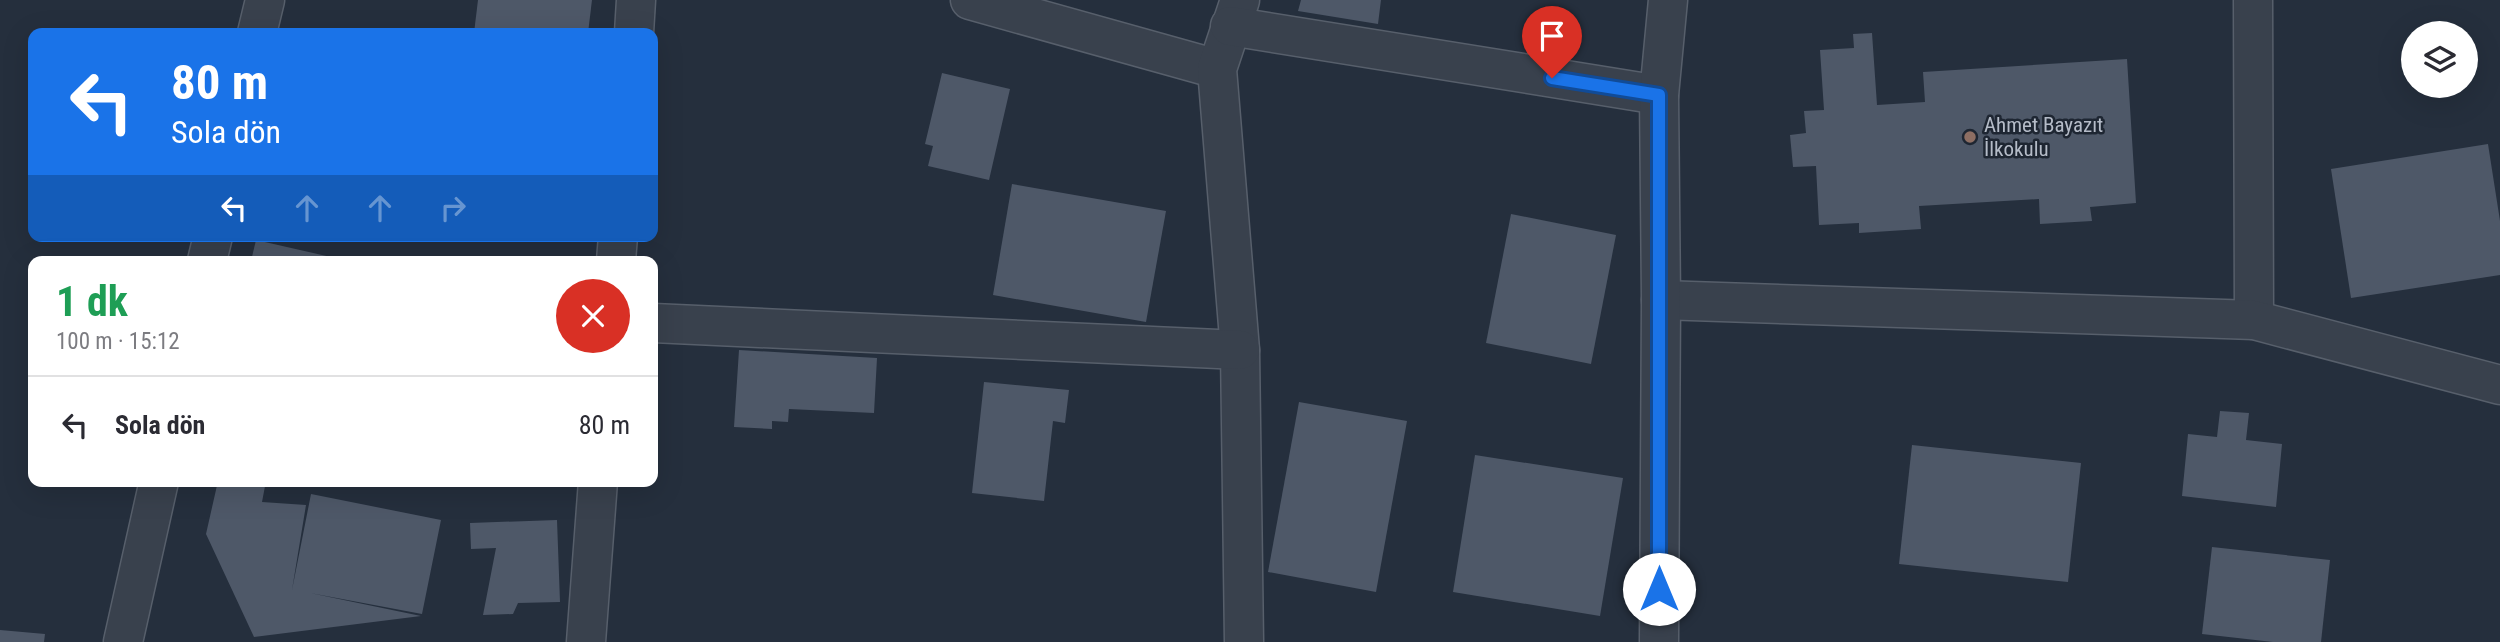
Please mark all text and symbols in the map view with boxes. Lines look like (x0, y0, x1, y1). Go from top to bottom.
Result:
pin (1522, 6, 1582, 78)
icon: arrive (1533, 17, 1571, 55)
map controls (2401, 21, 2478, 98)
button: layers (2401, 21, 2478, 98)
text: 80 m (171, 54, 268, 111)
icon: left (56, 56, 147, 147)
text: Sola dön (171, 113, 281, 151)
place label: Ahmet Bayazıt İlkokulu (1984, 113, 2103, 161)
marker: Ahmet Bayazıt İlkokulu (1962, 129, 1978, 145)
icon: left (215, 189, 253, 227)
icon: ahead (288, 189, 326, 227)
icon: ahead (361, 189, 399, 227)
icon: right (434, 189, 472, 227)
text: 1 dk (56, 277, 128, 326)
button: close (556, 279, 630, 353)
text: 100 m · 15:12 (56, 328, 180, 355)
icon: left (56, 406, 94, 444)
text: Sola dön (115, 410, 205, 440)
text: 80 m (579, 410, 630, 440)
position arrow (1622, 552, 1696, 626)

